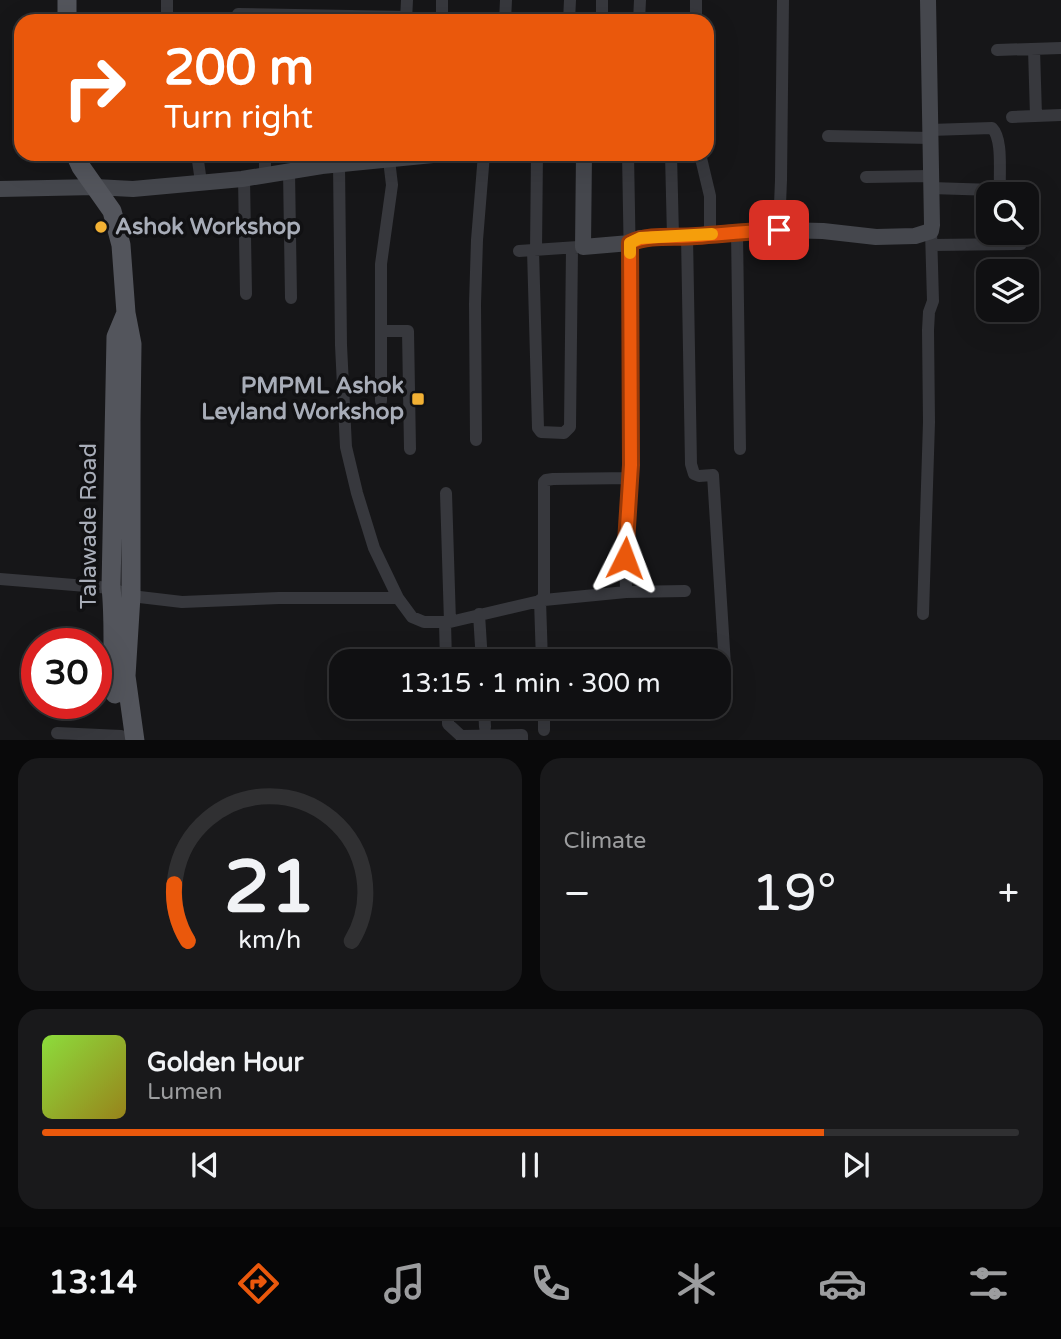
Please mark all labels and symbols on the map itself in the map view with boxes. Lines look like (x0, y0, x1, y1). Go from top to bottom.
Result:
pin (749, 200, 809, 260)
place label: Ashok Workshop (115, 213, 301, 241)
marker: Ashok Workshop (93, 219, 109, 235)
place label: PMPML Ashok Leyland Workshop (201, 372, 404, 426)
marker: PMPML Ashok Leyland Workshop (410, 391, 426, 407)
street label: Talawade Road (75, 443, 103, 609)
position arrow (588, 521, 662, 595)
speed limit sign: 30 (21, 628, 112, 719)

